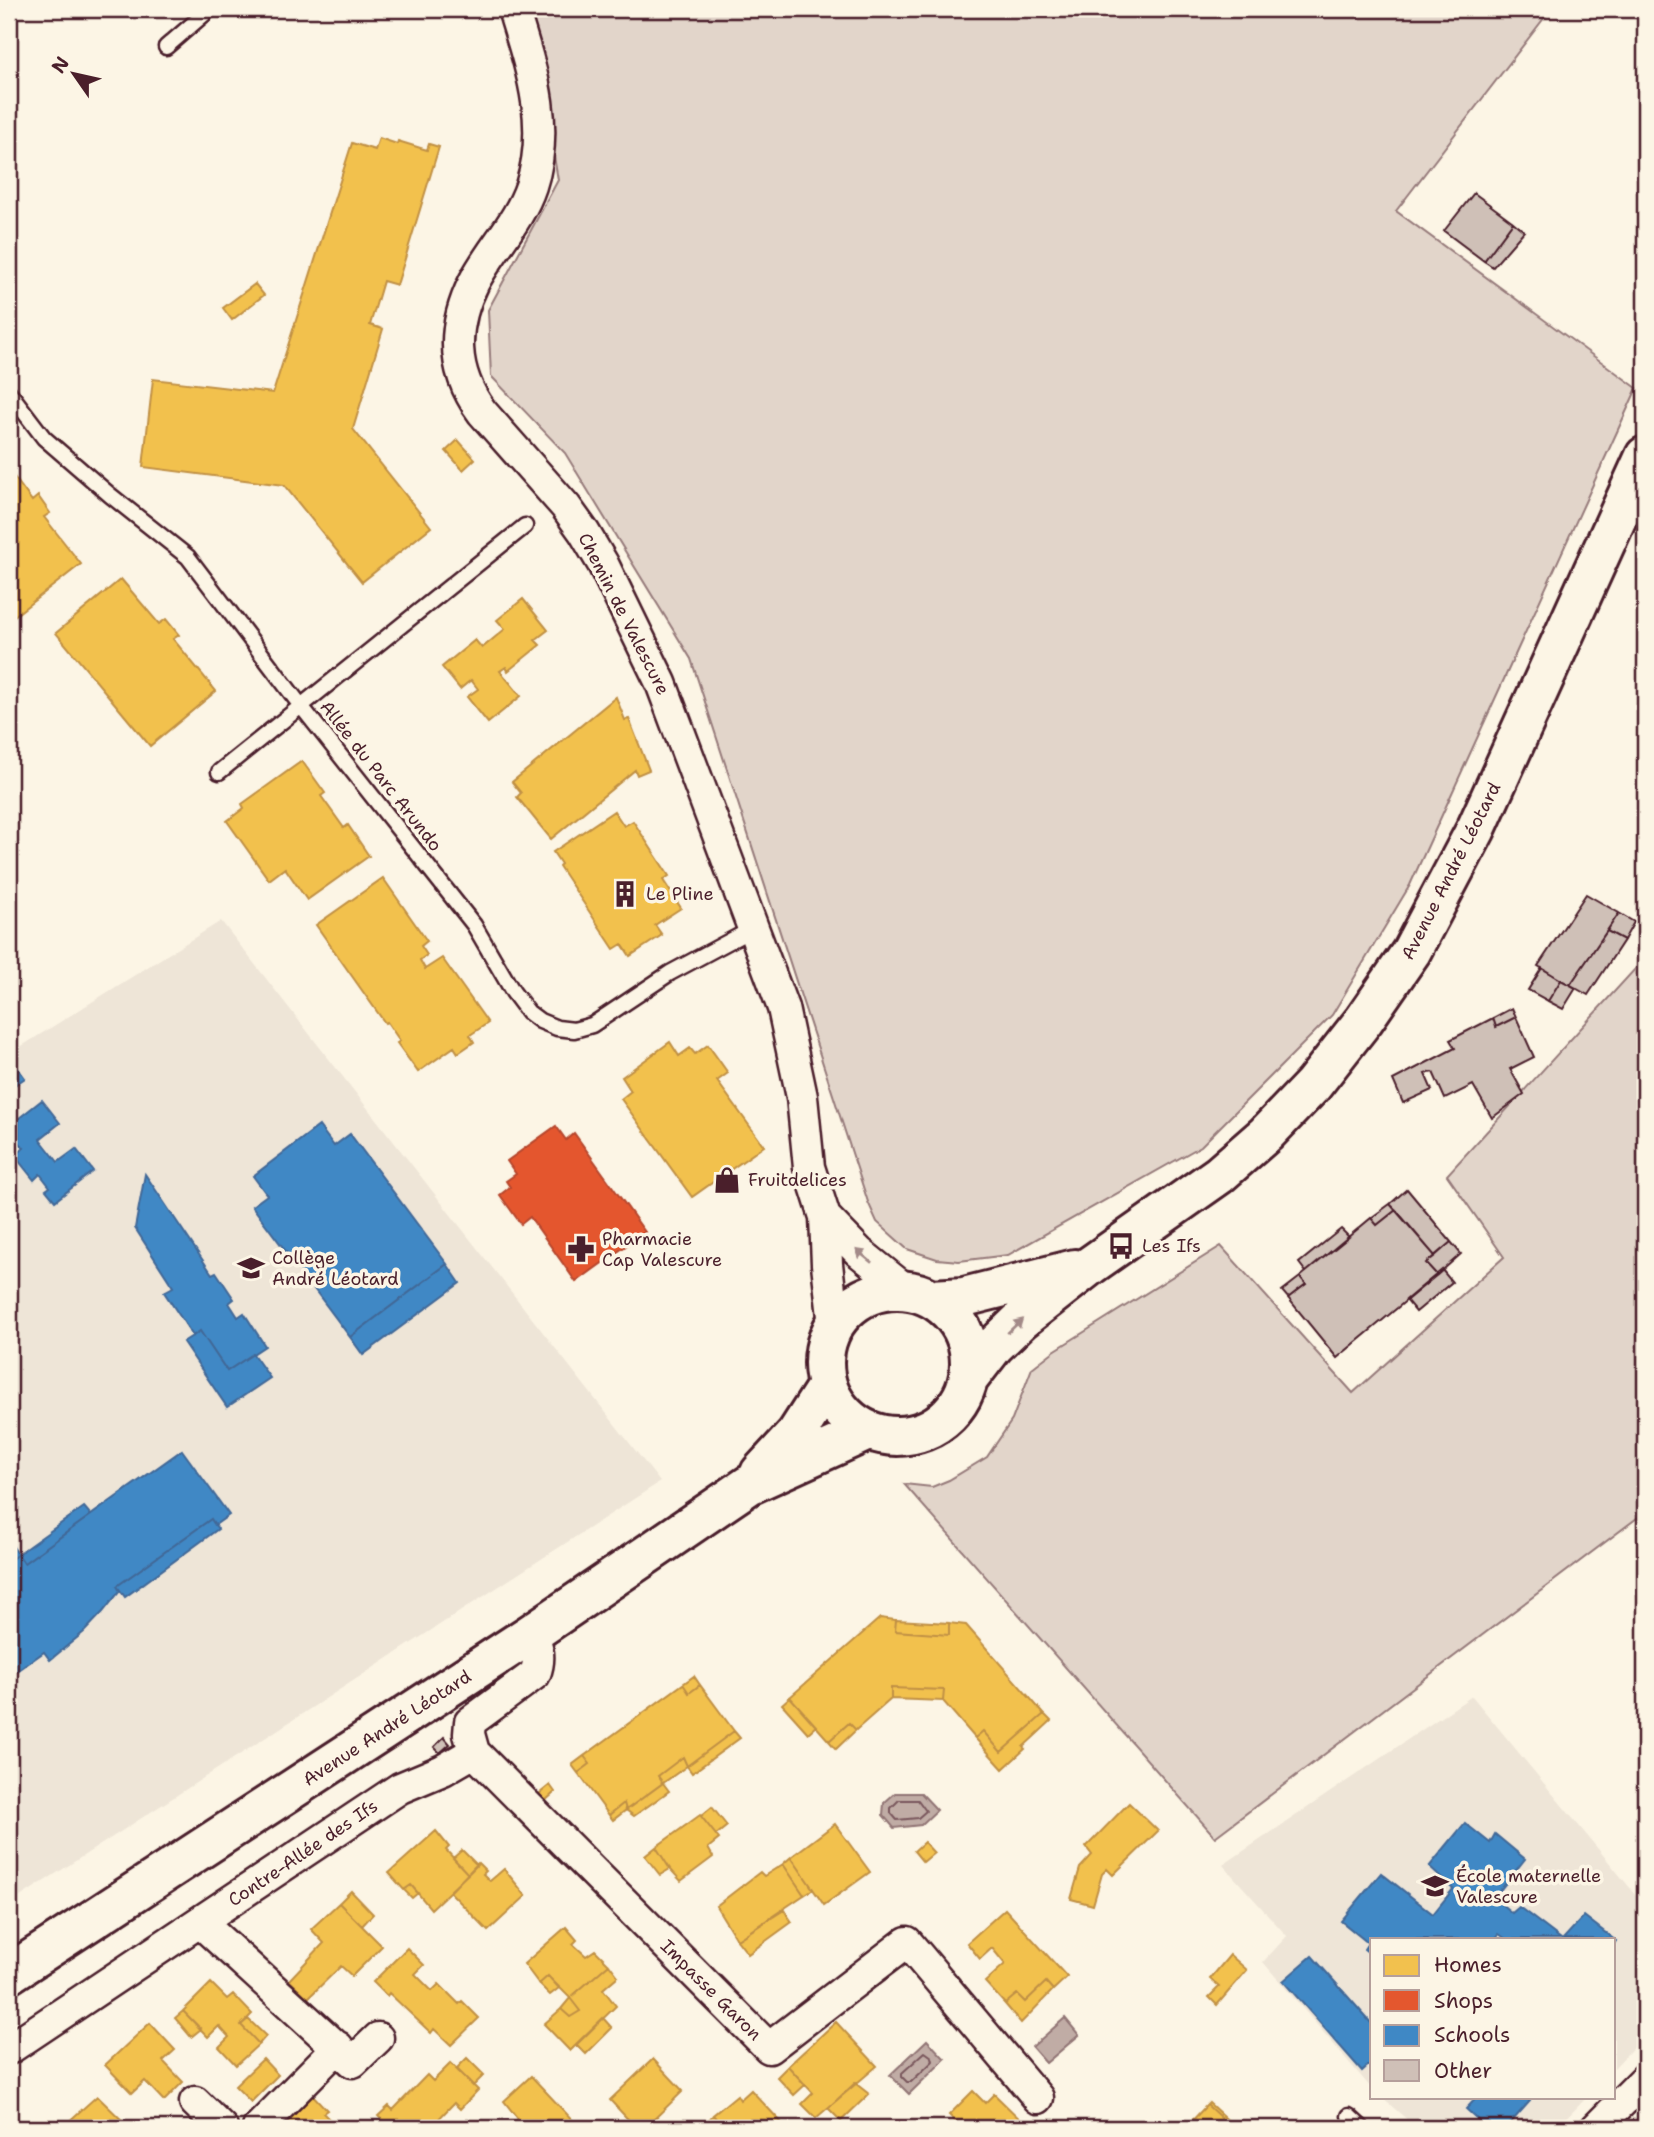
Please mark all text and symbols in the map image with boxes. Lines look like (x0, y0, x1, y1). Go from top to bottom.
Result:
north arrow (38, 38, 108, 108)
text: N (46, 52, 75, 78)
street label: Chemin de Valescure (573, 529, 675, 699)
street label: Allée du Parc Arundo (315, 696, 447, 856)
street label: Avenue André Léotard (1396, 778, 1506, 964)
building icon: Le Pline (610, 879, 640, 909)
place label: Le Pline (646, 882, 714, 906)
shop icon: Fruitdelices (712, 1165, 742, 1195)
place label: Fruitdelices (748, 1168, 847, 1192)
place label: Pharmacie Cap Valescure (602, 1227, 722, 1272)
bus stop icon: Les Ifs (1106, 1231, 1136, 1261)
pharmacy icon: Pharmacie Cap Valescure (566, 1234, 596, 1264)
place label: Les Ifs (1142, 1234, 1201, 1258)
place label: Collège André Léotard (272, 1246, 399, 1291)
one-way arrow (855, 1248, 873, 1263)
school or university icon: Collège André Léotard (236, 1253, 266, 1283)
one-way arrow (1006, 1318, 1024, 1334)
street label: Avenue André Léotard (298, 1664, 476, 1792)
street label: Contre-Allée des Ifs (224, 1794, 382, 1912)
place label: École maternelle Valescure (1456, 1864, 1601, 1909)
school or university icon: École maternelle Valescure (1420, 1871, 1450, 1901)
street label: Impasse Garon (655, 1934, 767, 2046)
legend (1370, 1938, 1616, 2098)
text: Homes (1434, 1951, 1502, 1979)
text: Shops (1434, 1987, 1493, 2015)
text: Schools (1434, 2021, 1510, 2049)
text: Other (1434, 2057, 1492, 2085)

